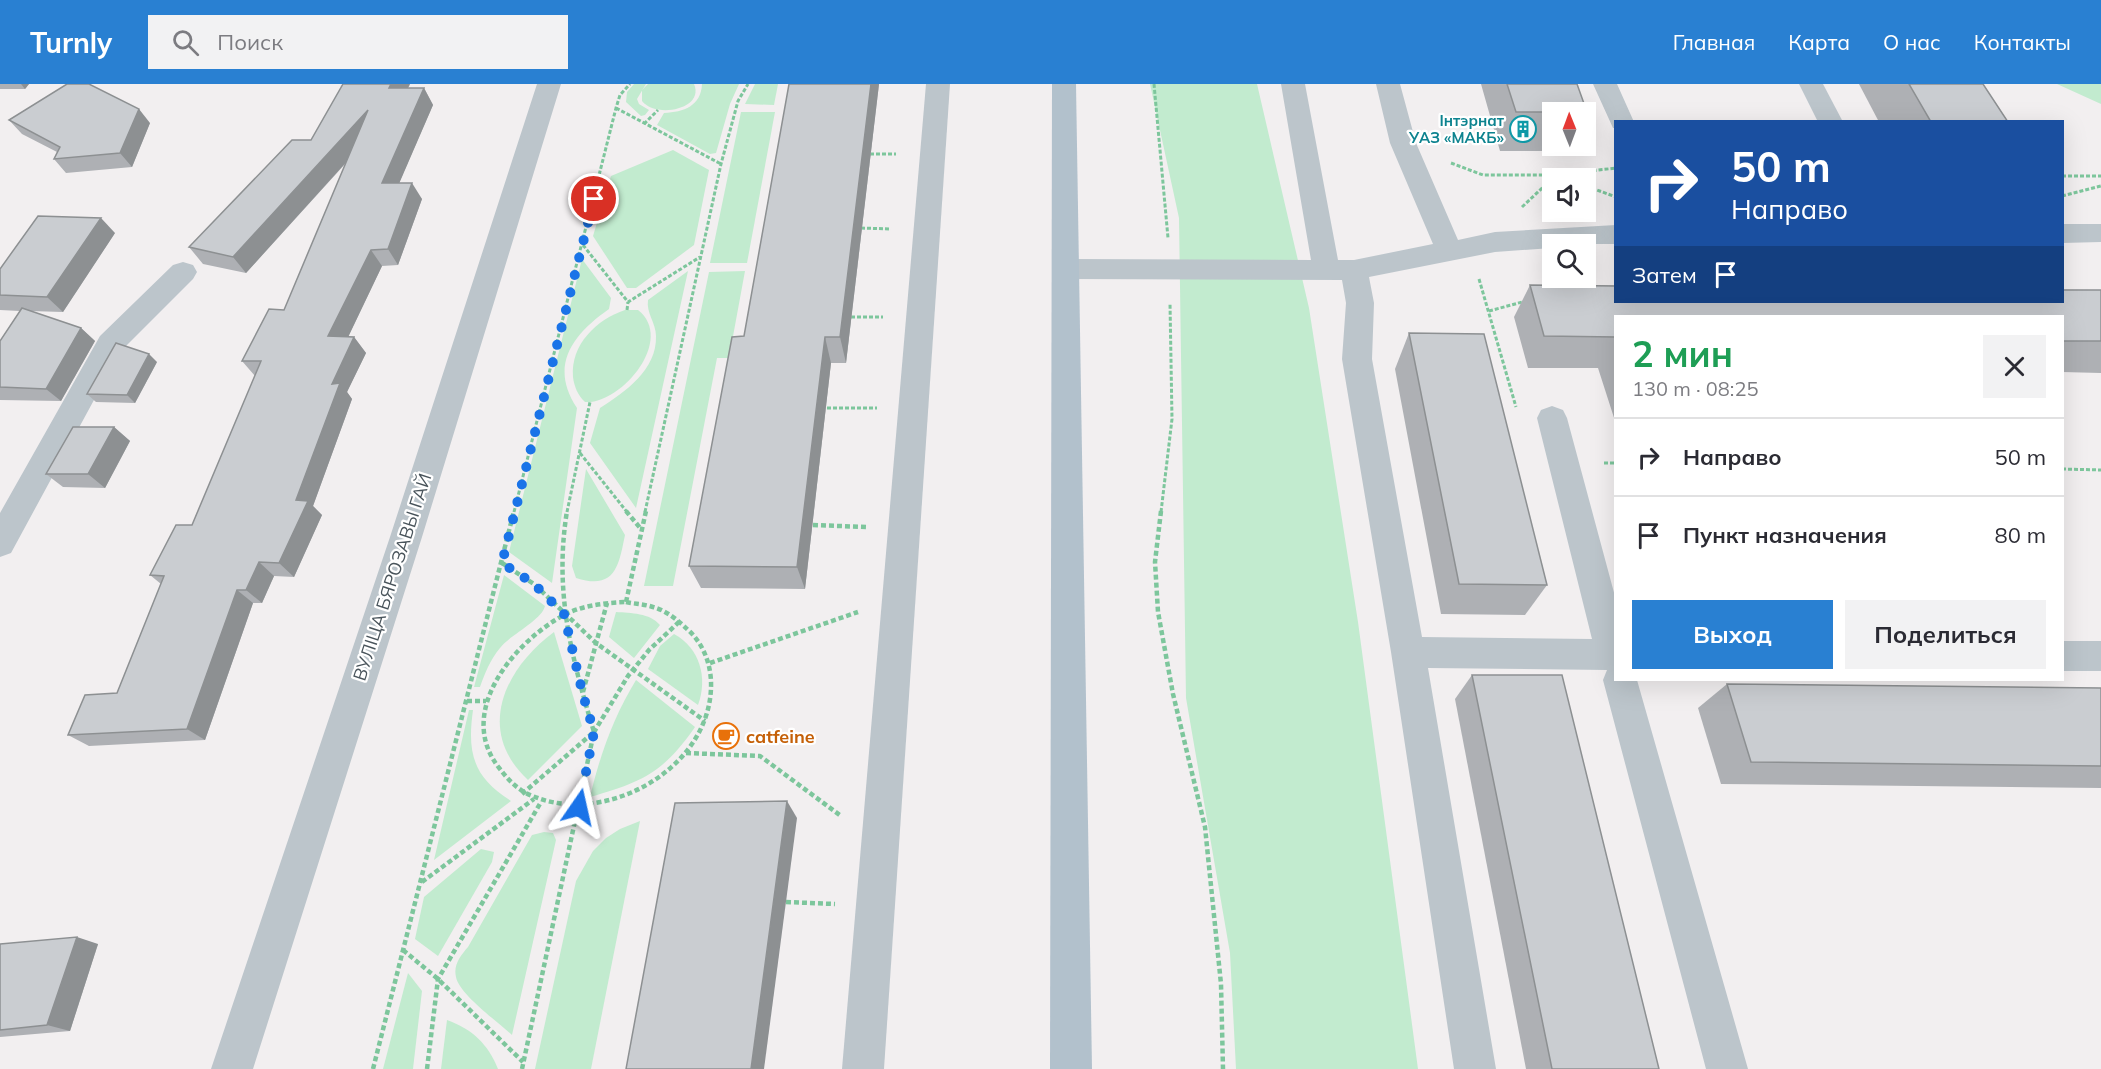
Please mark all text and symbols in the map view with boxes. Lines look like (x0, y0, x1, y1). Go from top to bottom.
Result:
search box (148, 15, 568, 69)
text: Turnly (30, 25, 112, 60)
icon: search (169, 26, 202, 59)
text: Поиск (217, 28, 283, 56)
text: Главная (1673, 29, 1755, 55)
text: Карта (1788, 29, 1850, 55)
text: О нас (1883, 29, 1941, 55)
text: Контакты (1974, 29, 2071, 55)
north arrow (1542, 102, 1596, 156)
map controls (1542, 102, 1596, 288)
place label: Інтэрнат УАЗ «МАКБ» (1408, 111, 1505, 147)
building icon: Інтэрнат УАЗ «МАКБ» (1508, 114, 1538, 144)
text: 50 m (1731, 140, 1831, 193)
icon: right (1632, 144, 1710, 222)
button: sound (1542, 168, 1596, 222)
pin (568, 173, 619, 224)
icon: arrive (577, 182, 610, 215)
text: Направо (1731, 192, 1848, 226)
button: search (1542, 234, 1596, 288)
icon: arrive (1709, 258, 1742, 291)
text: Затем (1632, 261, 1697, 289)
text: 2 мин (1632, 331, 1733, 376)
button: close (1983, 335, 2046, 398)
text: 130 m · 08:25 (1632, 376, 1758, 401)
icon: right (1632, 441, 1665, 474)
text: Направо (1683, 443, 1781, 471)
text: 50 m (1995, 443, 2046, 471)
street label: ВУЛІЦА БЯРОЗАВЫ ГАЙ (348, 470, 436, 684)
icon: arrive (1632, 519, 1665, 552)
text: Пункт назначения (1683, 521, 1887, 549)
text: 80 m (1995, 521, 2046, 549)
button: Выход (1632, 600, 1833, 669)
button: Поделиться (1845, 600, 2046, 669)
cafe icon: catfeine (711, 721, 741, 751)
place label: catfeine (746, 725, 815, 748)
position arrow (547, 775, 611, 839)

